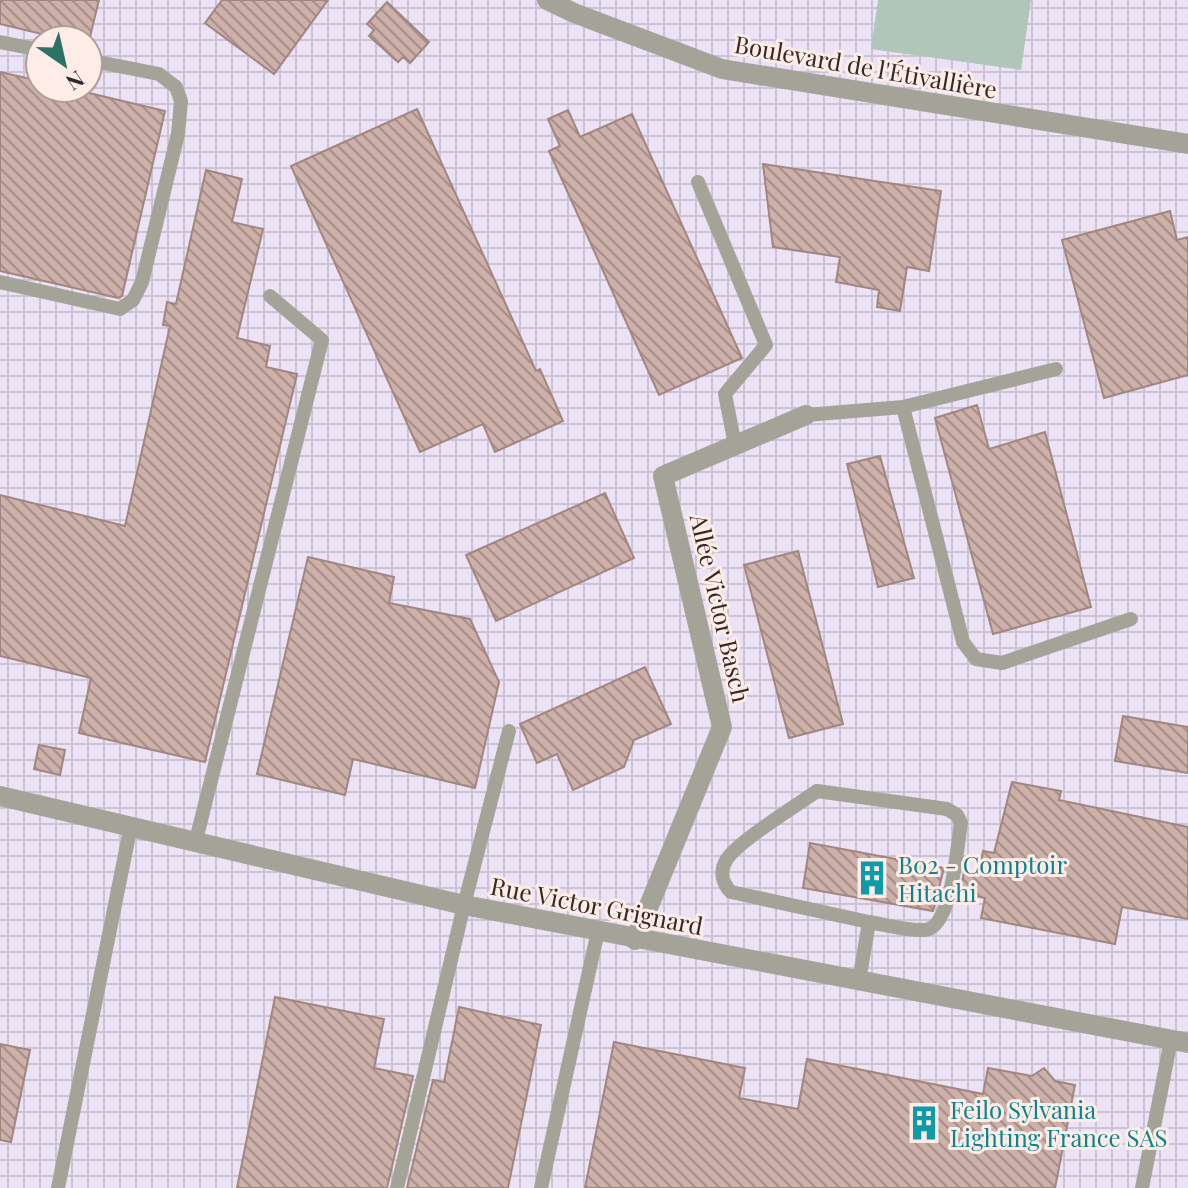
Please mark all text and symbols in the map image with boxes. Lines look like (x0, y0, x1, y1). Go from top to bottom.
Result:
north arrow (24, 24, 104, 104)
street label: Boulevard de l'Étivallière (732, 27, 1000, 105)
text: N (61, 65, 91, 98)
street label: Allée Victor Basch (684, 510, 758, 705)
place label: B02 - Comptoir Hitachi (898, 848, 1067, 908)
building icon: B02 - Comptoir Hitachi (853, 859, 891, 897)
street label: Rue Victor Grignard (488, 869, 706, 941)
place label: Feilo Sylvania Lighting France SAS (950, 1093, 1168, 1153)
building icon: Feilo Sylvania Lighting France SAS (905, 1104, 943, 1142)

